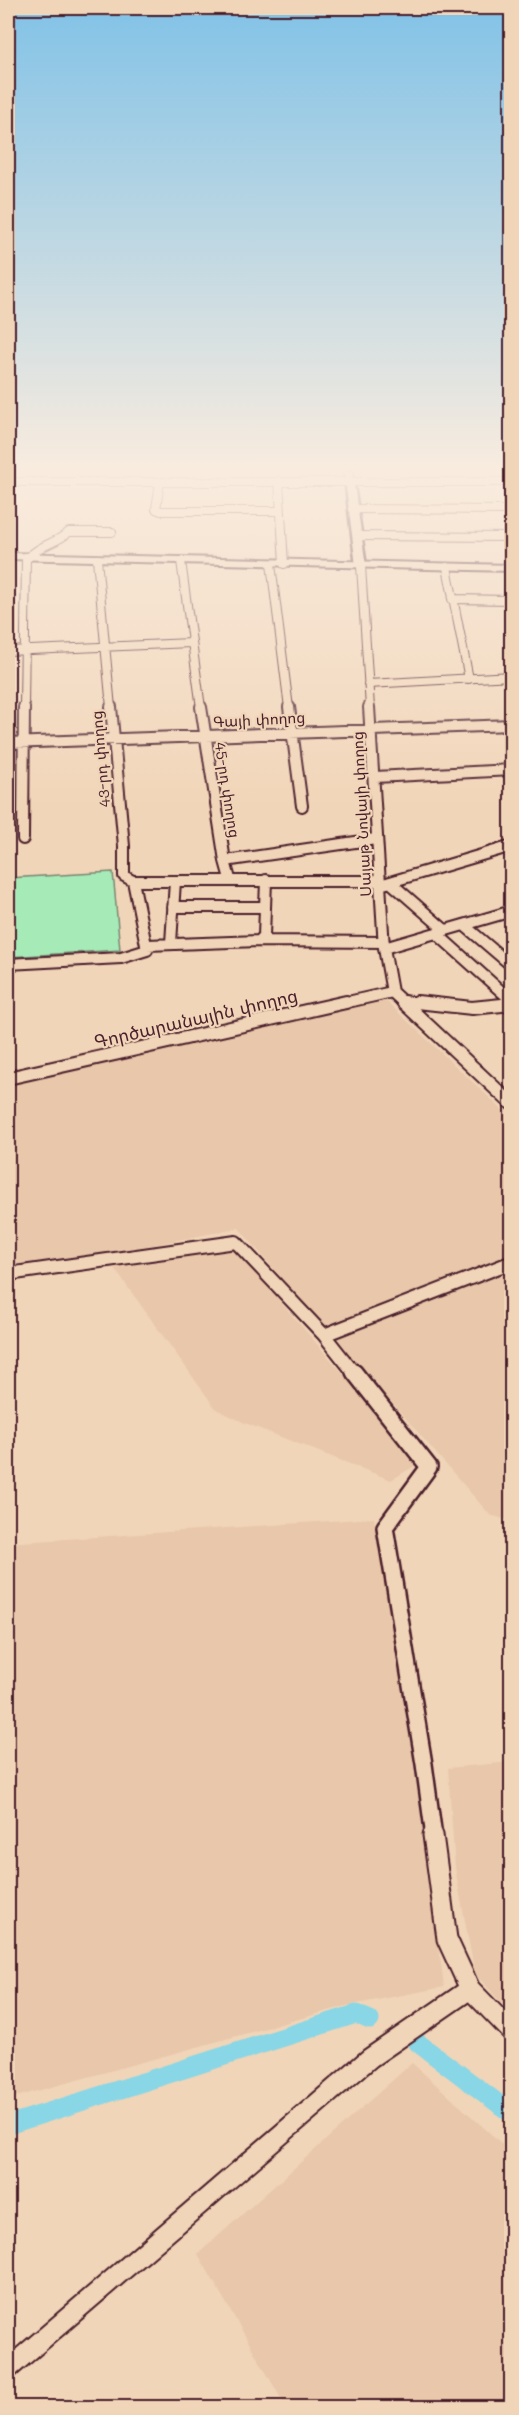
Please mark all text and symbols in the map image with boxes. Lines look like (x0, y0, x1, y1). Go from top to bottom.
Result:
street label: Գայի փողոց (212, 707, 306, 731)
street label: 43-րդ փողոց (86, 710, 114, 808)
street label: Սայաթ Նովայի փողոց (347, 731, 375, 897)
street label: 45-րդ փողոց (211, 741, 245, 839)
street label: Գործարանային փողոց (92, 983, 300, 1053)

